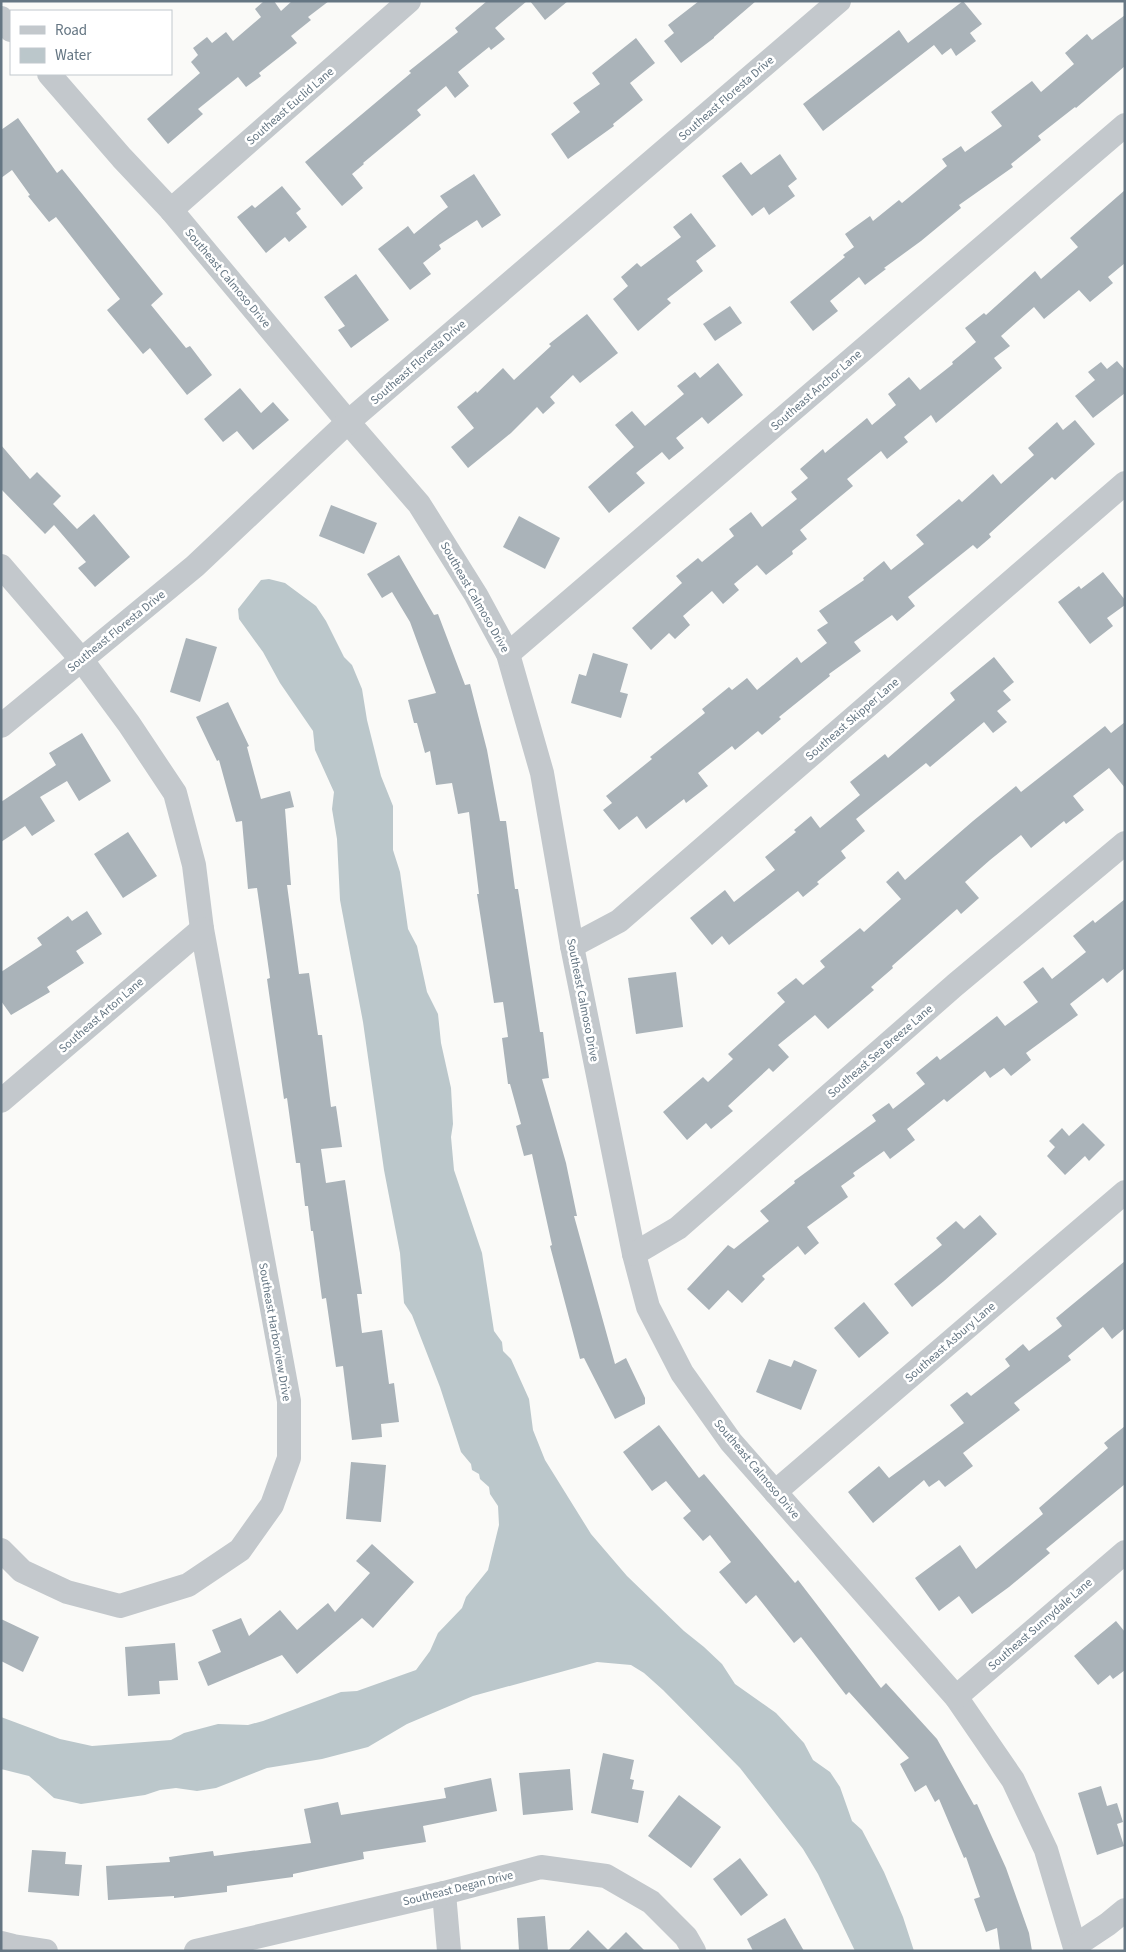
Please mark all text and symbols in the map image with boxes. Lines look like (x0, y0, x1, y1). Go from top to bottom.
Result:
legend (10, 10, 172, 75)
text: Road (55, 20, 87, 41)
text: Water (55, 45, 92, 66)
street label: Southeast Floresta Drive (675, 52, 778, 145)
street label: Southeast Euclid Lane (243, 64, 338, 149)
street label: Southeast Calmoso Drive (181, 225, 274, 332)
street label: Southeast Floresta Drive (367, 316, 470, 409)
street label: Southeast Anchor Lane (767, 346, 866, 435)
street label: Southeast Calmoso Drive (436, 539, 513, 656)
street label: Southeast Floresta Drive (64, 586, 169, 676)
street label: Southeast Skipper Lane (802, 674, 903, 765)
street label: Southeast Calmoso Drive (562, 937, 603, 1063)
street label: Southeast Arton Lane (55, 974, 148, 1057)
street label: Southeast Sea Breeze Lane (824, 1001, 937, 1102)
street label: Southeast Harborview Drive (254, 1261, 295, 1403)
street label: Southeast Asbury Lane (901, 1298, 999, 1387)
street label: Southeast Calmoso Drive (710, 1416, 803, 1523)
street label: Southeast Sunnydale Lane (984, 1574, 1096, 1675)
street label: Southeast Degan Drive (401, 1867, 515, 1910)

